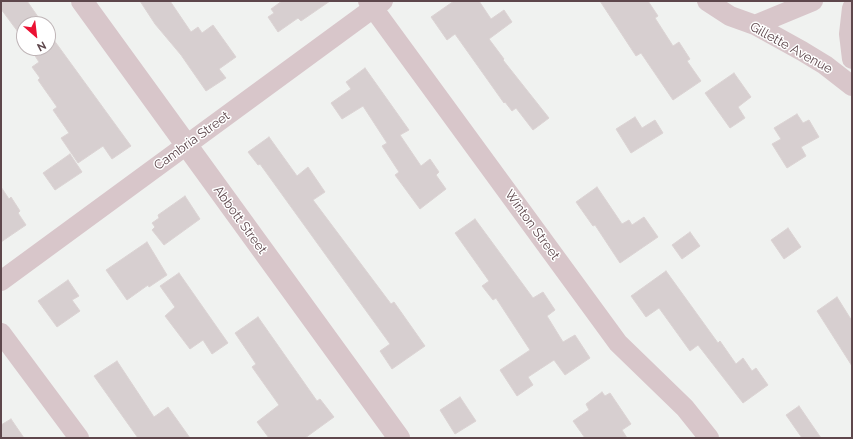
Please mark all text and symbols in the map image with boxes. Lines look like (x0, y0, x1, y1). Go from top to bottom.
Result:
north arrow (16, 16, 56, 56)
street label: Gillette Avenue (747, 19, 835, 77)
text: N (35, 38, 48, 54)
street label: Cambria Street (151, 108, 233, 174)
street label: Abbott Street (210, 183, 270, 257)
street label: Winton Street (501, 187, 563, 263)

